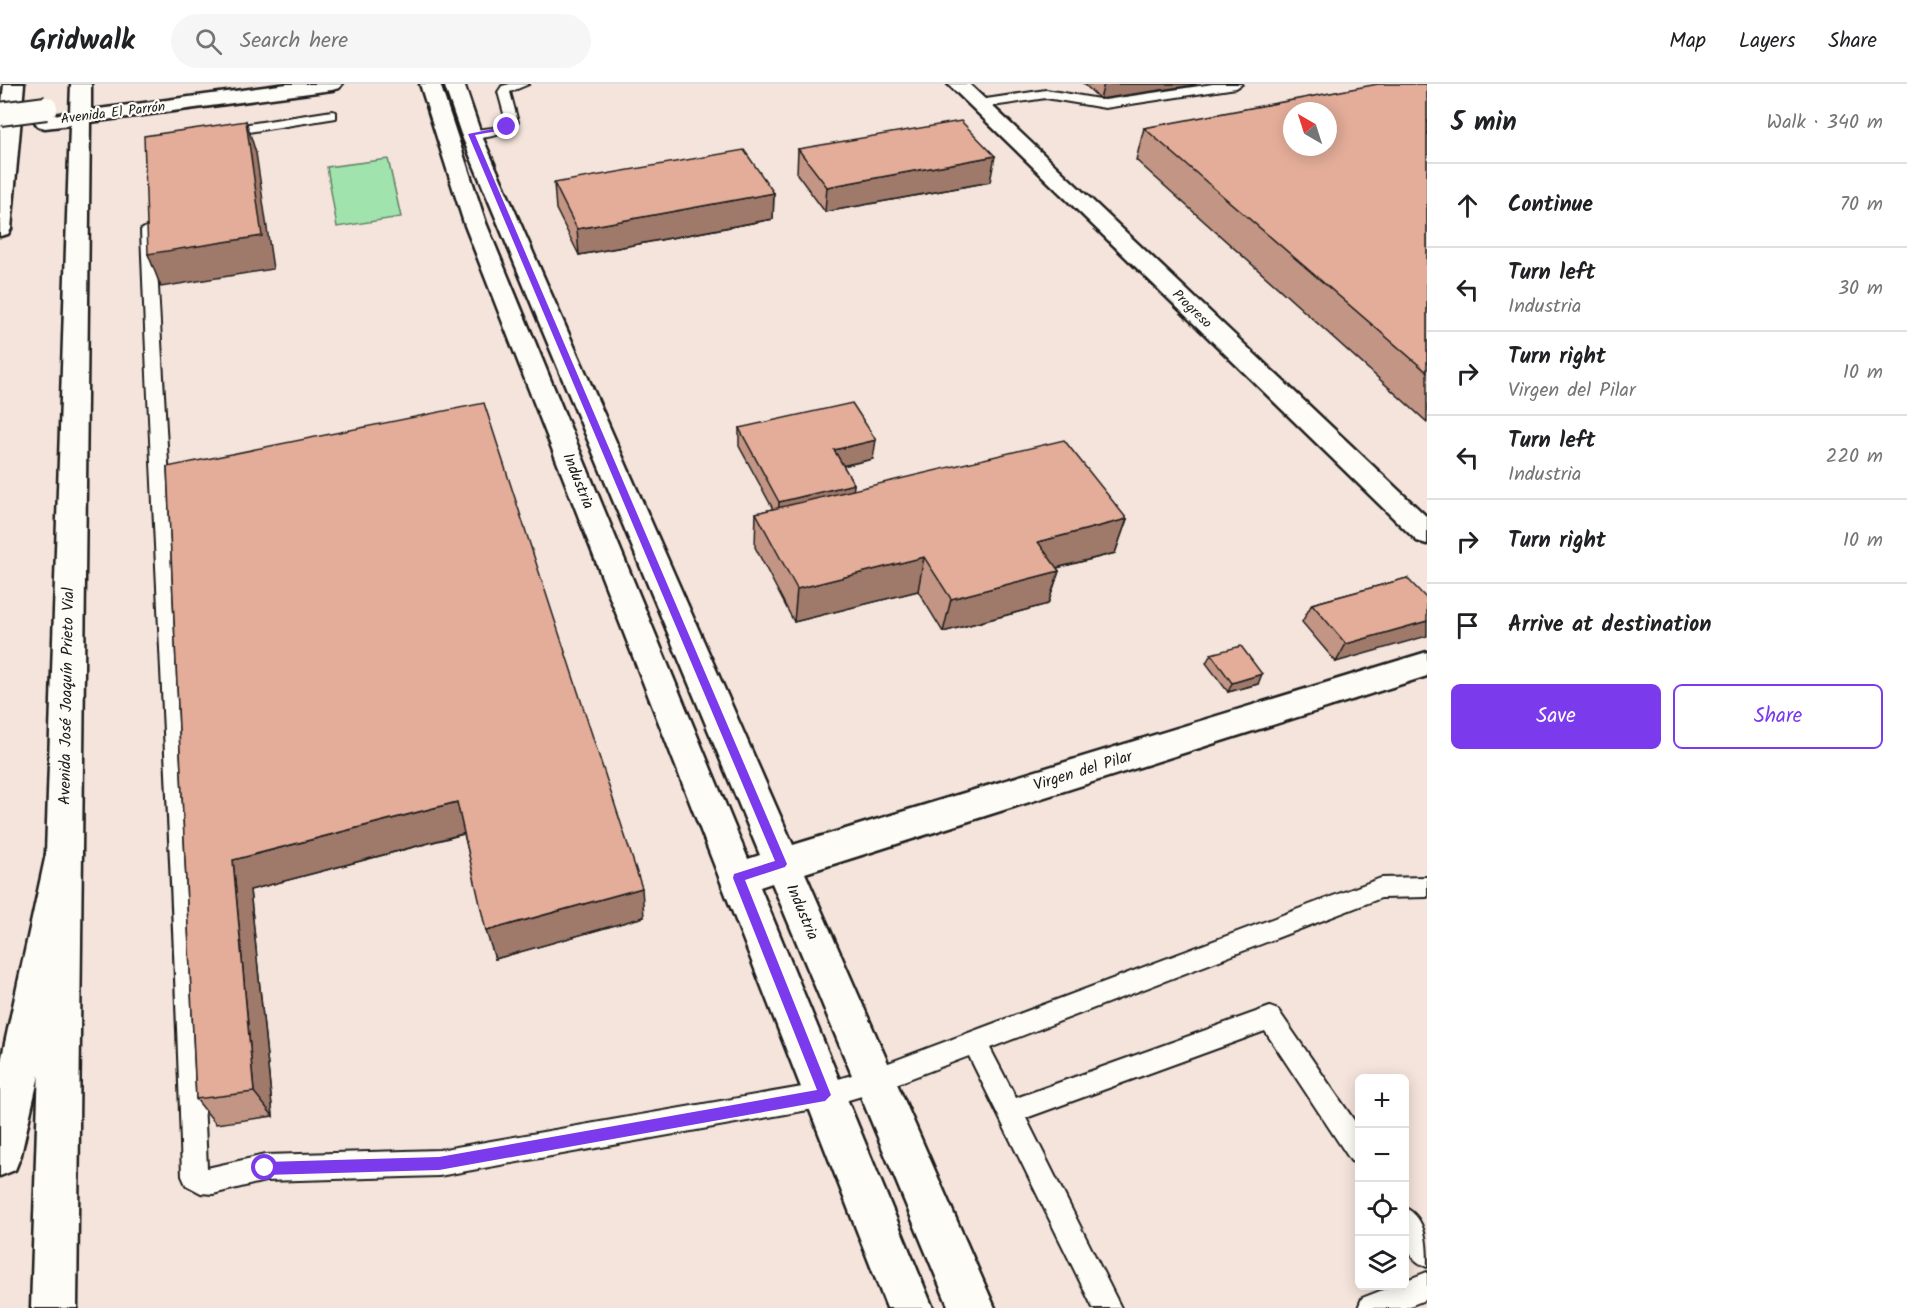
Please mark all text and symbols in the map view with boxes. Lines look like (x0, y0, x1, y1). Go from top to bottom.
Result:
search box (171, 14, 591, 68)
text: Gridwalk (30, 19, 135, 64)
text: Search here (240, 24, 348, 59)
icon: search (192, 25, 225, 58)
text: Map (1669, 25, 1706, 58)
text: Layers (1739, 25, 1795, 58)
text: Share (1828, 25, 1877, 58)
street label: Avenida El Parrón (59, 96, 167, 130)
north arrow (1283, 102, 1337, 156)
text: 5 min (1451, 102, 1517, 144)
text: Walk · 340 m (1767, 107, 1883, 139)
route end (493, 113, 519, 139)
text: Continue (1508, 188, 1593, 223)
icon: ahead (1451, 189, 1484, 222)
text: 70 m (1840, 189, 1883, 221)
text: Turn left (1508, 256, 1595, 291)
icon: left (1451, 273, 1484, 306)
text: 30 m (1838, 273, 1883, 305)
street label: Progreso (1167, 284, 1217, 334)
text: Industria (1508, 291, 1581, 323)
text: Turn right (1508, 340, 1606, 375)
icon: right (1451, 357, 1484, 390)
text: 10 m (1843, 357, 1883, 389)
text: Virgen del Pilar (1508, 375, 1636, 407)
text: Turn left (1508, 424, 1595, 459)
icon: left (1451, 441, 1484, 474)
text: 220 m (1826, 441, 1883, 473)
street label: Industria (555, 449, 601, 513)
text: Industria (1508, 459, 1581, 491)
text: Turn right (1508, 524, 1606, 559)
icon: right (1451, 525, 1484, 558)
text: 10 m (1843, 525, 1883, 557)
street label: Avenida José Joaquín Prieto Vial (53, 587, 81, 805)
text: Arrive at destination (1508, 608, 1711, 643)
icon: arrive (1451, 609, 1484, 642)
button: Save (1451, 684, 1661, 749)
button: Share (1673, 684, 1883, 749)
street label: Virgen del Pilar (1031, 744, 1137, 798)
street label: Industria (779, 880, 825, 944)
map controls (1355, 1074, 1409, 1290)
button: + (1355, 1074, 1409, 1128)
button: − (1355, 1128, 1409, 1182)
route start (251, 1154, 277, 1180)
button: locate (1355, 1182, 1409, 1236)
button: layers (1355, 1236, 1409, 1290)

